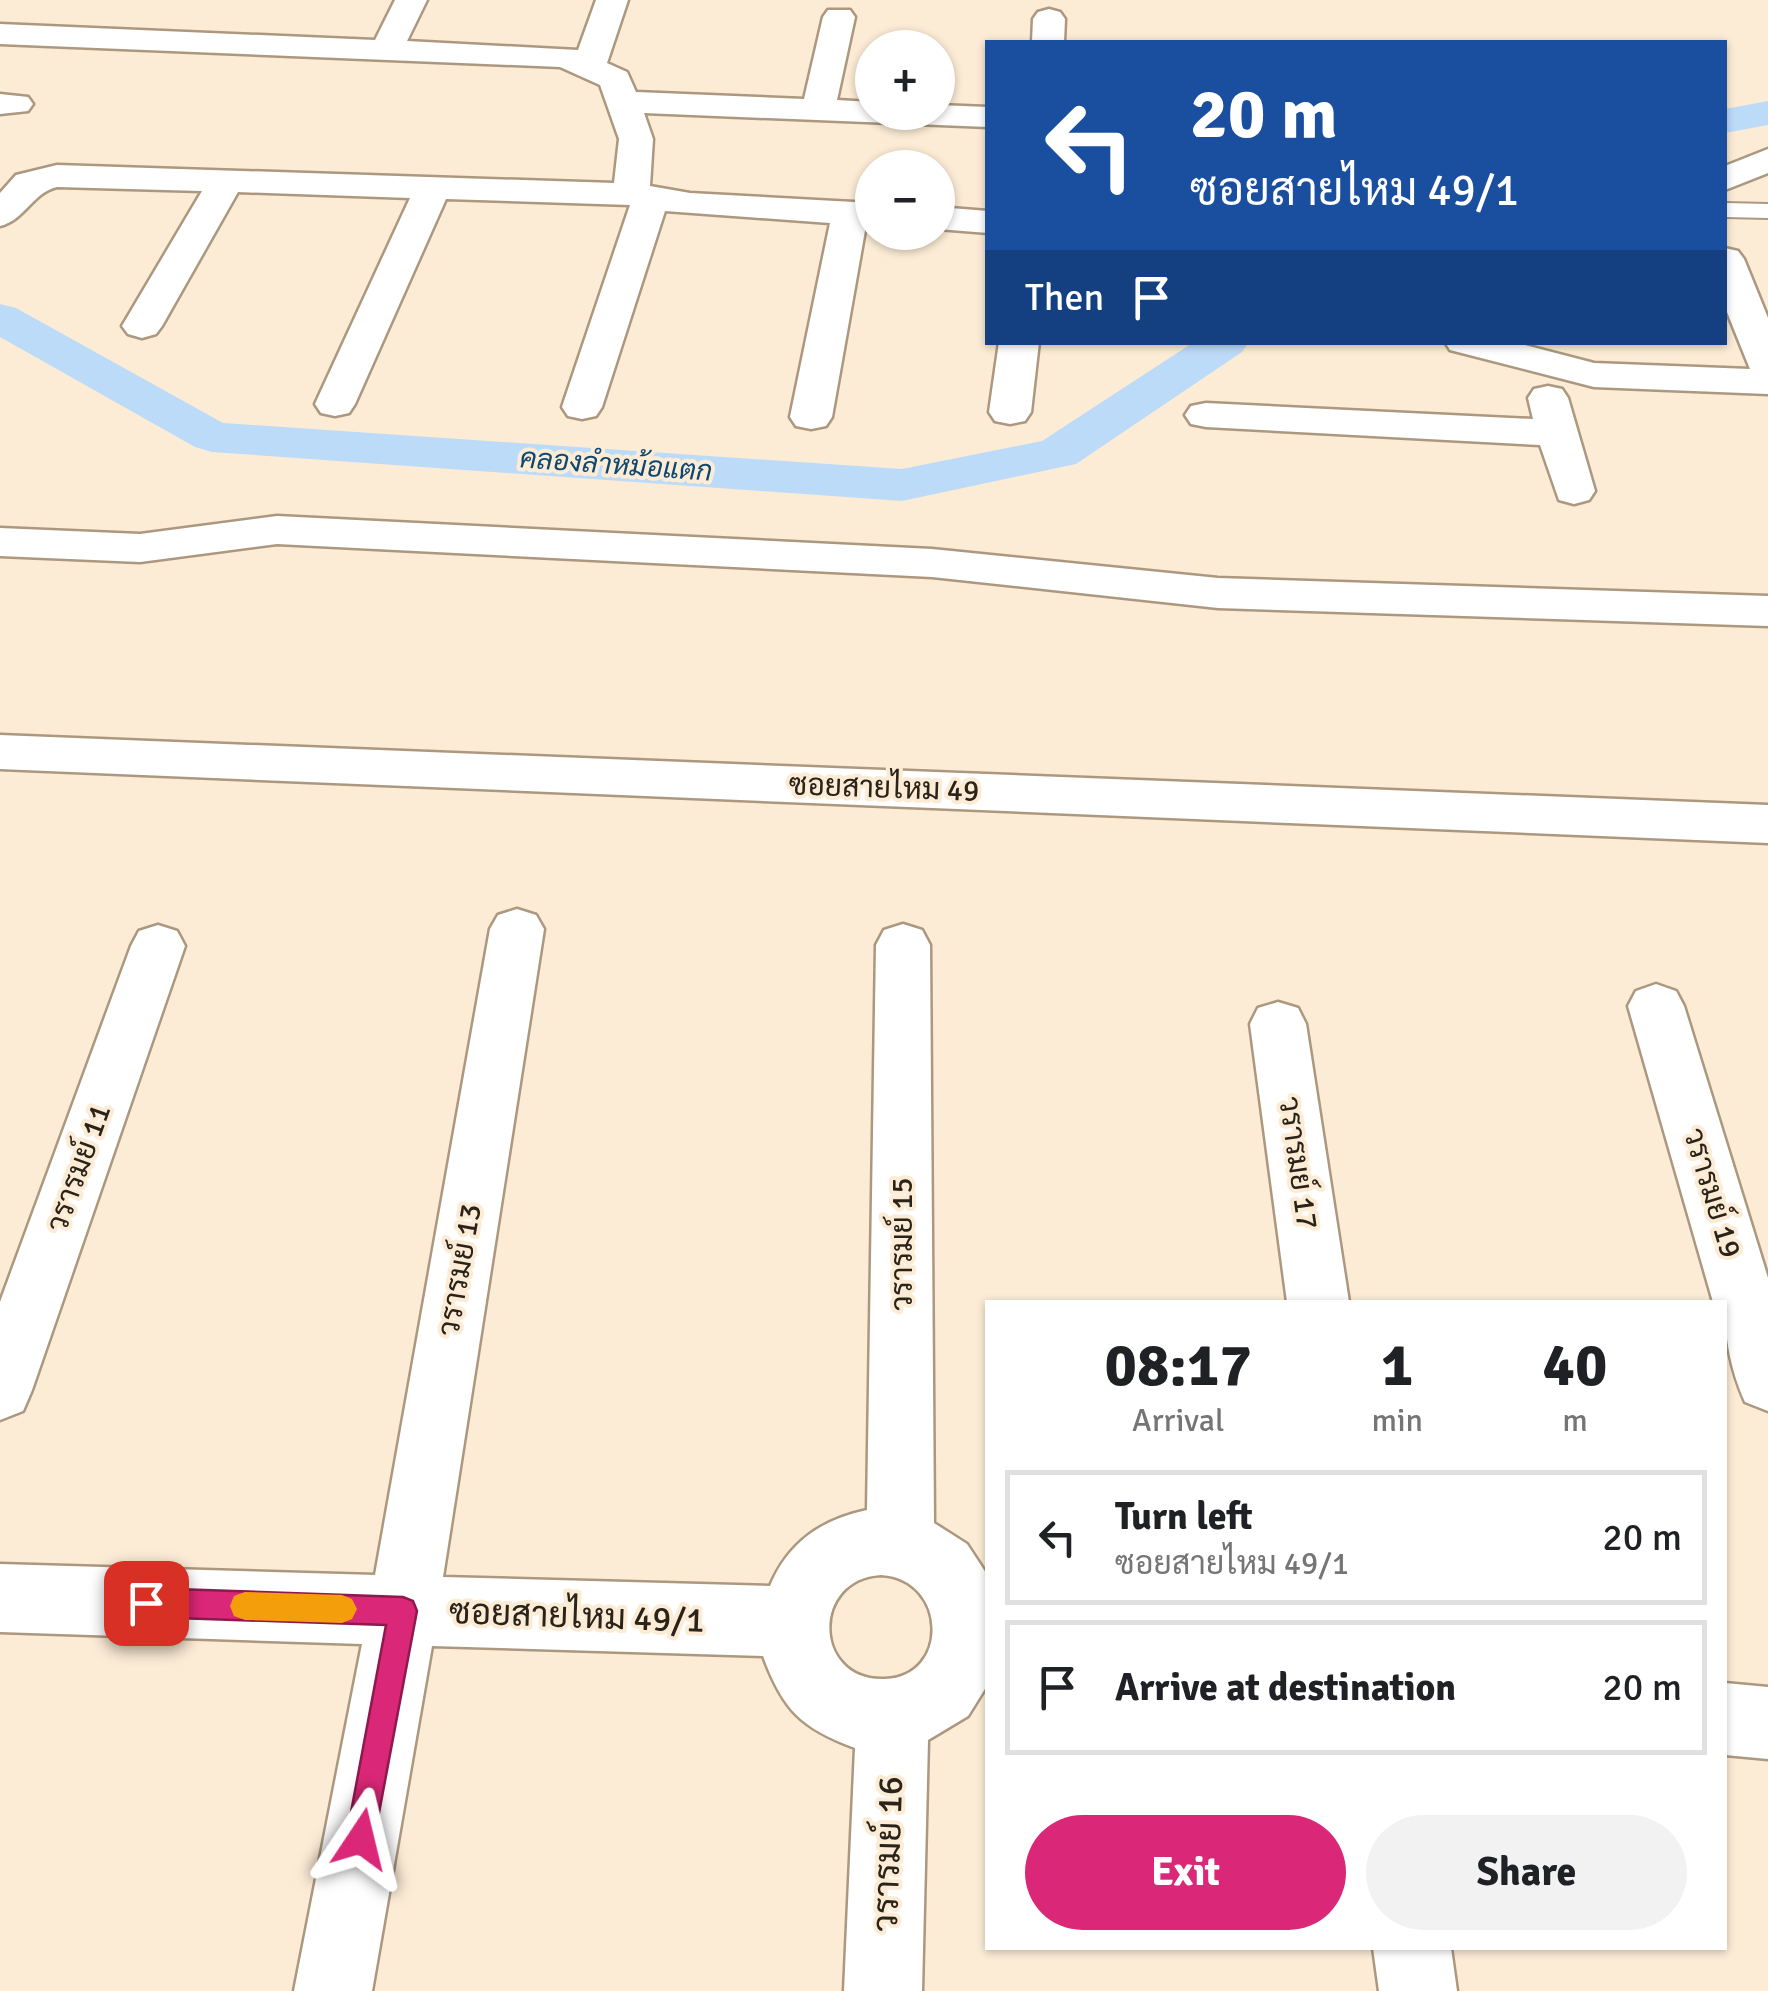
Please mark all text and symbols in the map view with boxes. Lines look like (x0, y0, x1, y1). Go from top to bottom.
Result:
map controls (855, 30, 955, 250)
button: + (855, 30, 955, 130)
text: 20 m (1190, 71, 1338, 157)
icon: left (1025, 80, 1155, 210)
button: − (855, 150, 955, 250)
text: ซอยสายไหม 49/1 (1190, 163, 1519, 218)
icon: arrive (1124, 270, 1179, 325)
text: Then (1025, 274, 1104, 321)
water label: คลองลำหม้อแตก (519, 438, 714, 489)
street label: ซอยสายไหม 49 (788, 764, 980, 810)
street label: วรารมย์ 17 (1270, 1094, 1328, 1232)
street label: วรารมย์ 11 (37, 1098, 119, 1237)
street label: วรารมย์ 19 (1675, 1123, 1751, 1262)
street label: วรารมย์ 15 (882, 1177, 921, 1311)
street label: วรารมย์ 13 (428, 1201, 490, 1339)
text: 08:17 (1105, 1329, 1252, 1403)
text: 1 (1381, 1329, 1413, 1403)
text: 40 (1543, 1329, 1607, 1403)
text: Arrival (1132, 1401, 1224, 1440)
text: min (1371, 1401, 1423, 1440)
text: m (1562, 1401, 1588, 1440)
text: Turn left (1115, 1493, 1253, 1540)
icon: left (1030, 1510, 1085, 1565)
text: 20 m (1602, 1514, 1682, 1561)
text: ซอยสายไหม 49/1 (1115, 1544, 1349, 1583)
pin (104, 1561, 189, 1646)
icon: arrive (119, 1576, 174, 1631)
street label: ซอยสายไหม 49/1 (448, 1588, 706, 1642)
icon: arrive (1030, 1660, 1085, 1715)
text: Arrive at destination (1115, 1664, 1456, 1711)
text: 20 m (1602, 1664, 1682, 1711)
street label: วรารมย์ 16 (862, 1775, 912, 1933)
position arrow (309, 1787, 413, 1891)
button: Exit (1025, 1815, 1346, 1930)
button: Share (1366, 1815, 1687, 1930)

